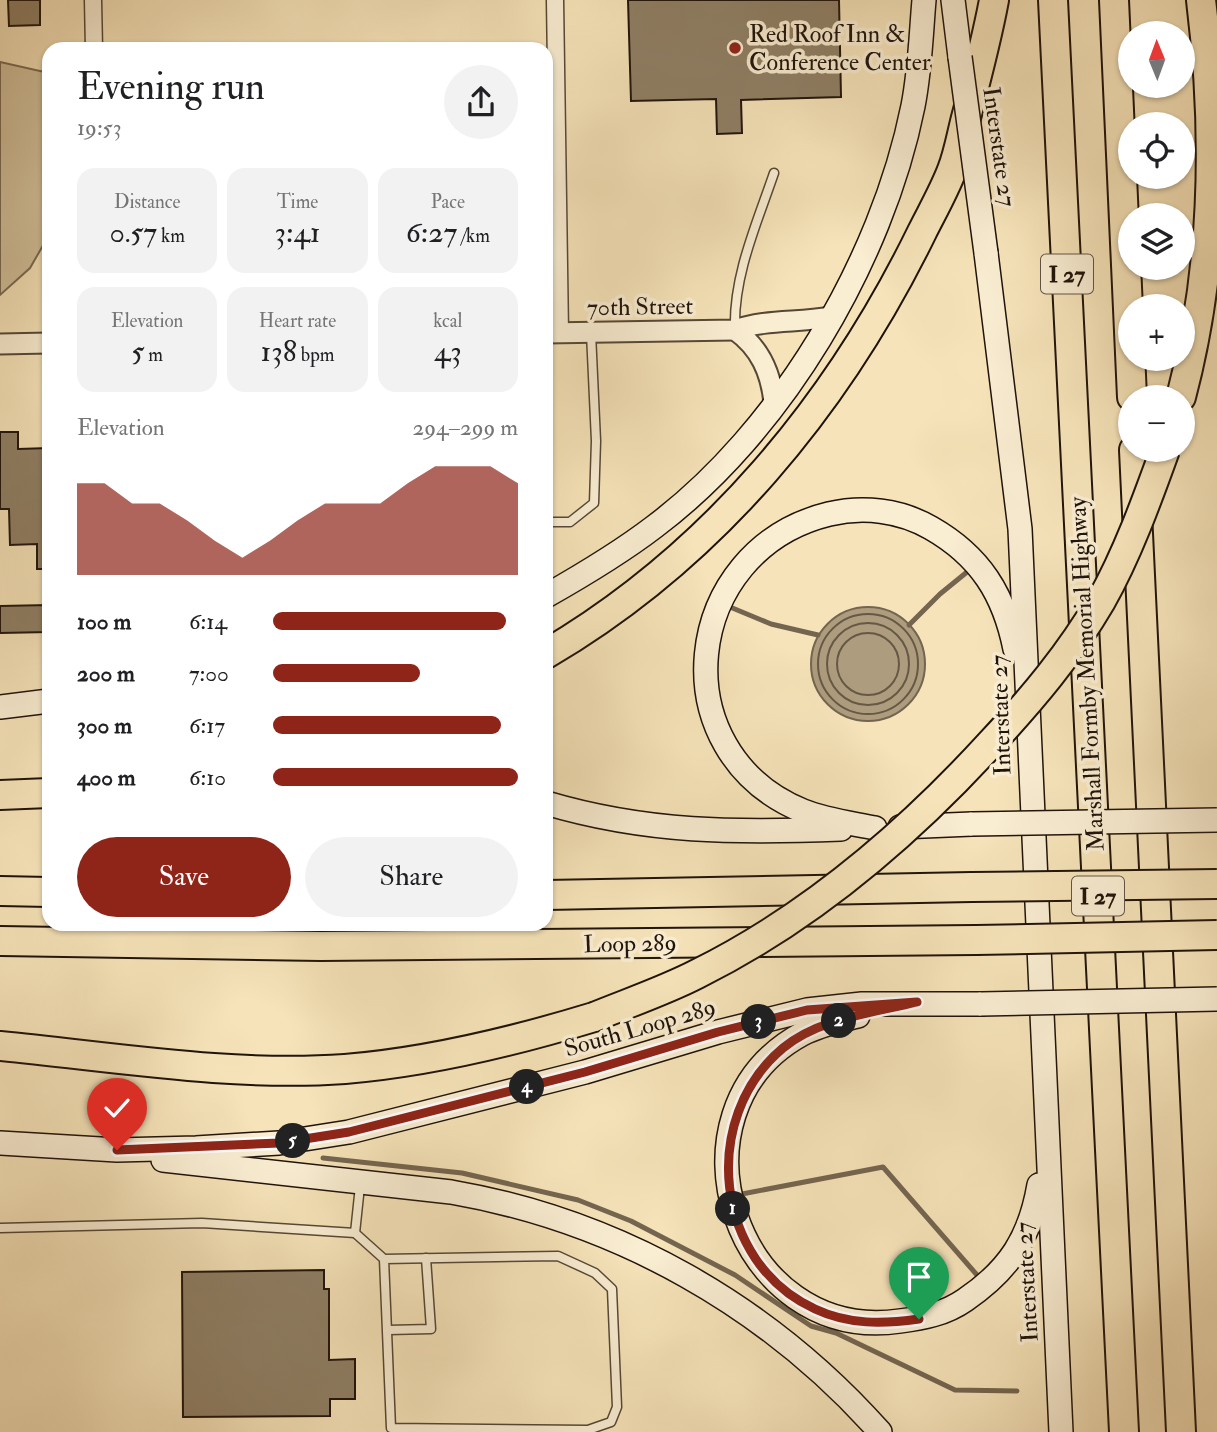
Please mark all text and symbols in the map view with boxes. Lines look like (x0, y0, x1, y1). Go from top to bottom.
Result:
place label: Red Roof Inn & Conference Center (749, 19, 931, 78)
north arrow (1118, 21, 1195, 98)
map controls (1118, 21, 1195, 462)
marker: Red Roof Inn & Conference Center (727, 40, 743, 56)
text: Evening run (77, 63, 265, 111)
button: share (444, 65, 518, 139)
street label: Interstate 27 (975, 85, 1023, 209)
button: locate (1118, 112, 1195, 189)
text: 19:53 (77, 113, 122, 142)
text: Distance (114, 190, 180, 214)
text: Time (277, 190, 318, 214)
text: Pace (431, 190, 465, 214)
button: layers (1118, 203, 1195, 280)
text: 0.57 (109, 214, 157, 251)
text: 3:41 (275, 214, 320, 251)
text: 6:27 (406, 214, 457, 251)
text: km (157, 224, 185, 248)
text: /km (457, 224, 490, 248)
road number: I 27 (1041, 255, 1093, 294)
street label: 70th Street (586, 291, 694, 323)
button: + (1118, 294, 1195, 371)
text: Elevation (111, 309, 183, 333)
text: Heart rate (259, 309, 336, 333)
text: kcal (433, 309, 462, 333)
text: 5 (131, 333, 144, 370)
text: 138 (261, 333, 297, 370)
text: 43 (434, 333, 462, 370)
text: m (144, 343, 163, 367)
text: bpm (297, 343, 334, 367)
button: − (1118, 385, 1195, 462)
text: Elevation (77, 413, 165, 442)
text: 294–299 m (413, 413, 518, 442)
street label: Marshall Formby Memorial Highway (1062, 496, 1112, 852)
text: 100 m (77, 607, 131, 636)
text: 6:14 (189, 607, 227, 636)
street label: Interstate 27 (983, 654, 1019, 776)
text: 200 m (77, 659, 135, 688)
text: 7:00 (189, 659, 229, 688)
text: 300 m (77, 711, 132, 740)
text: 6:17 (189, 711, 225, 740)
text: 400 m (77, 763, 136, 792)
text: 6:10 (189, 763, 226, 792)
button: Save (77, 837, 291, 917)
button: Share (305, 837, 518, 917)
road number: I 27 (1072, 876, 1124, 916)
street label: Loop 289 (583, 928, 677, 960)
street label: South Loop 289 (561, 992, 719, 1064)
pin: 3 (742, 1004, 776, 1040)
pin: 2 (822, 1004, 856, 1038)
text: 2 (834, 1008, 843, 1032)
text: 3 (755, 1009, 762, 1033)
pin: 4 (510, 1070, 544, 1104)
text: 4 (521, 1074, 532, 1098)
pin (87, 1078, 147, 1150)
icon: check (98, 1089, 136, 1127)
pin: 5 (276, 1124, 310, 1158)
text: 5 (288, 1128, 297, 1152)
pin: 1 (716, 1192, 750, 1226)
text: 1 (729, 1196, 736, 1220)
street label: Interstate 27 (1008, 1221, 1046, 1343)
pin (889, 1247, 949, 1319)
icon: arrive (900, 1258, 938, 1296)

